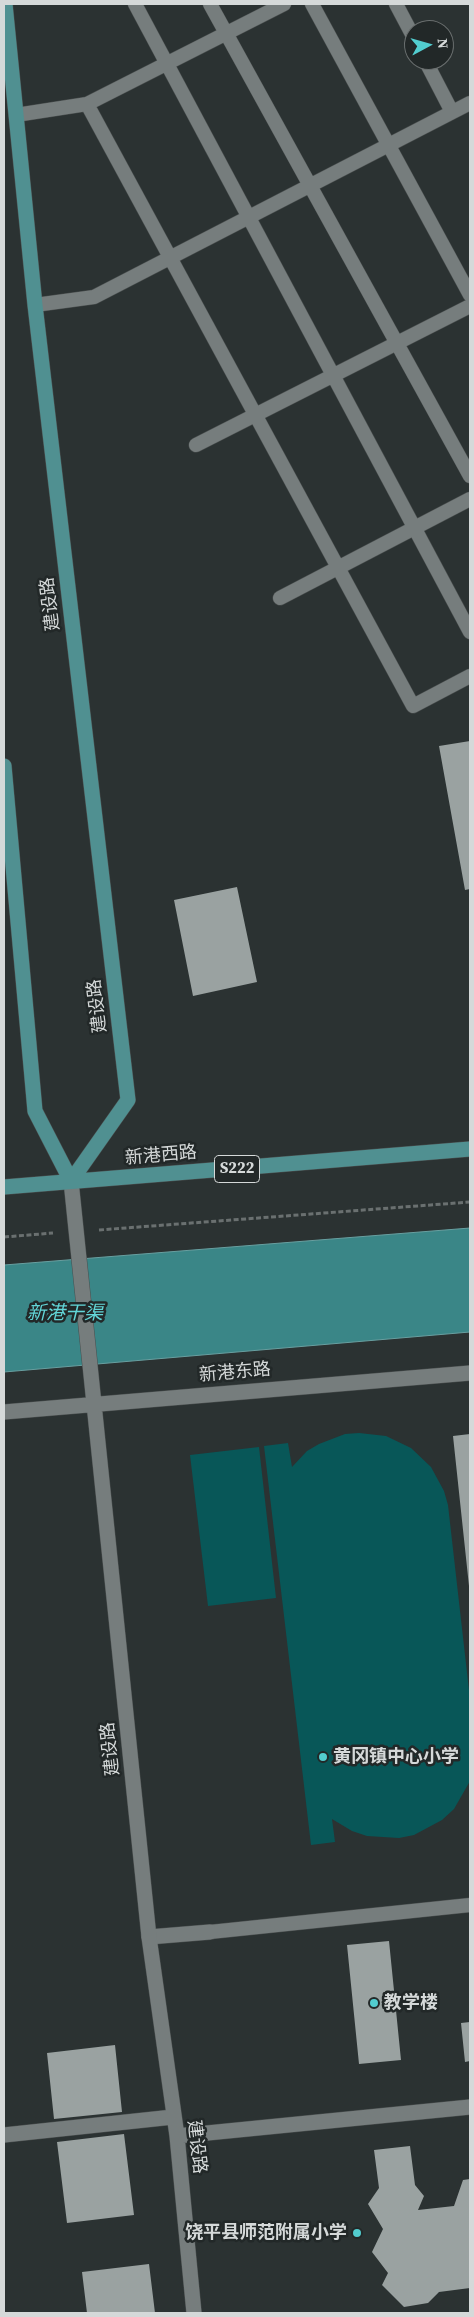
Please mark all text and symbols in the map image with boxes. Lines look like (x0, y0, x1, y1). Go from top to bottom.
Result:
north arrow (404, 20, 454, 70)
text: N (432, 37, 453, 50)
street label: 建设路 (37, 576, 65, 632)
street label: 建设路 (84, 978, 112, 1034)
street label: 新港西路 (124, 1142, 198, 1170)
road number: S222 (214, 1156, 260, 1182)
water label: 新港干渠 (27, 1303, 103, 1325)
street label: 新港东路 (198, 1359, 272, 1387)
street label: 建设路 (97, 1721, 125, 1777)
place label: 黄冈镇中心小学 (333, 1746, 459, 1768)
marker: 黄冈镇中心小学 (317, 1751, 329, 1763)
place label: 教学楼 (384, 1992, 438, 2014)
marker: 教学楼 (368, 1997, 380, 2009)
street label: 建设路 (182, 2119, 210, 2175)
place label: 饶平县师范附属小学 (185, 2222, 347, 2244)
marker: 饶平县师范附属小学 (351, 2227, 363, 2239)

